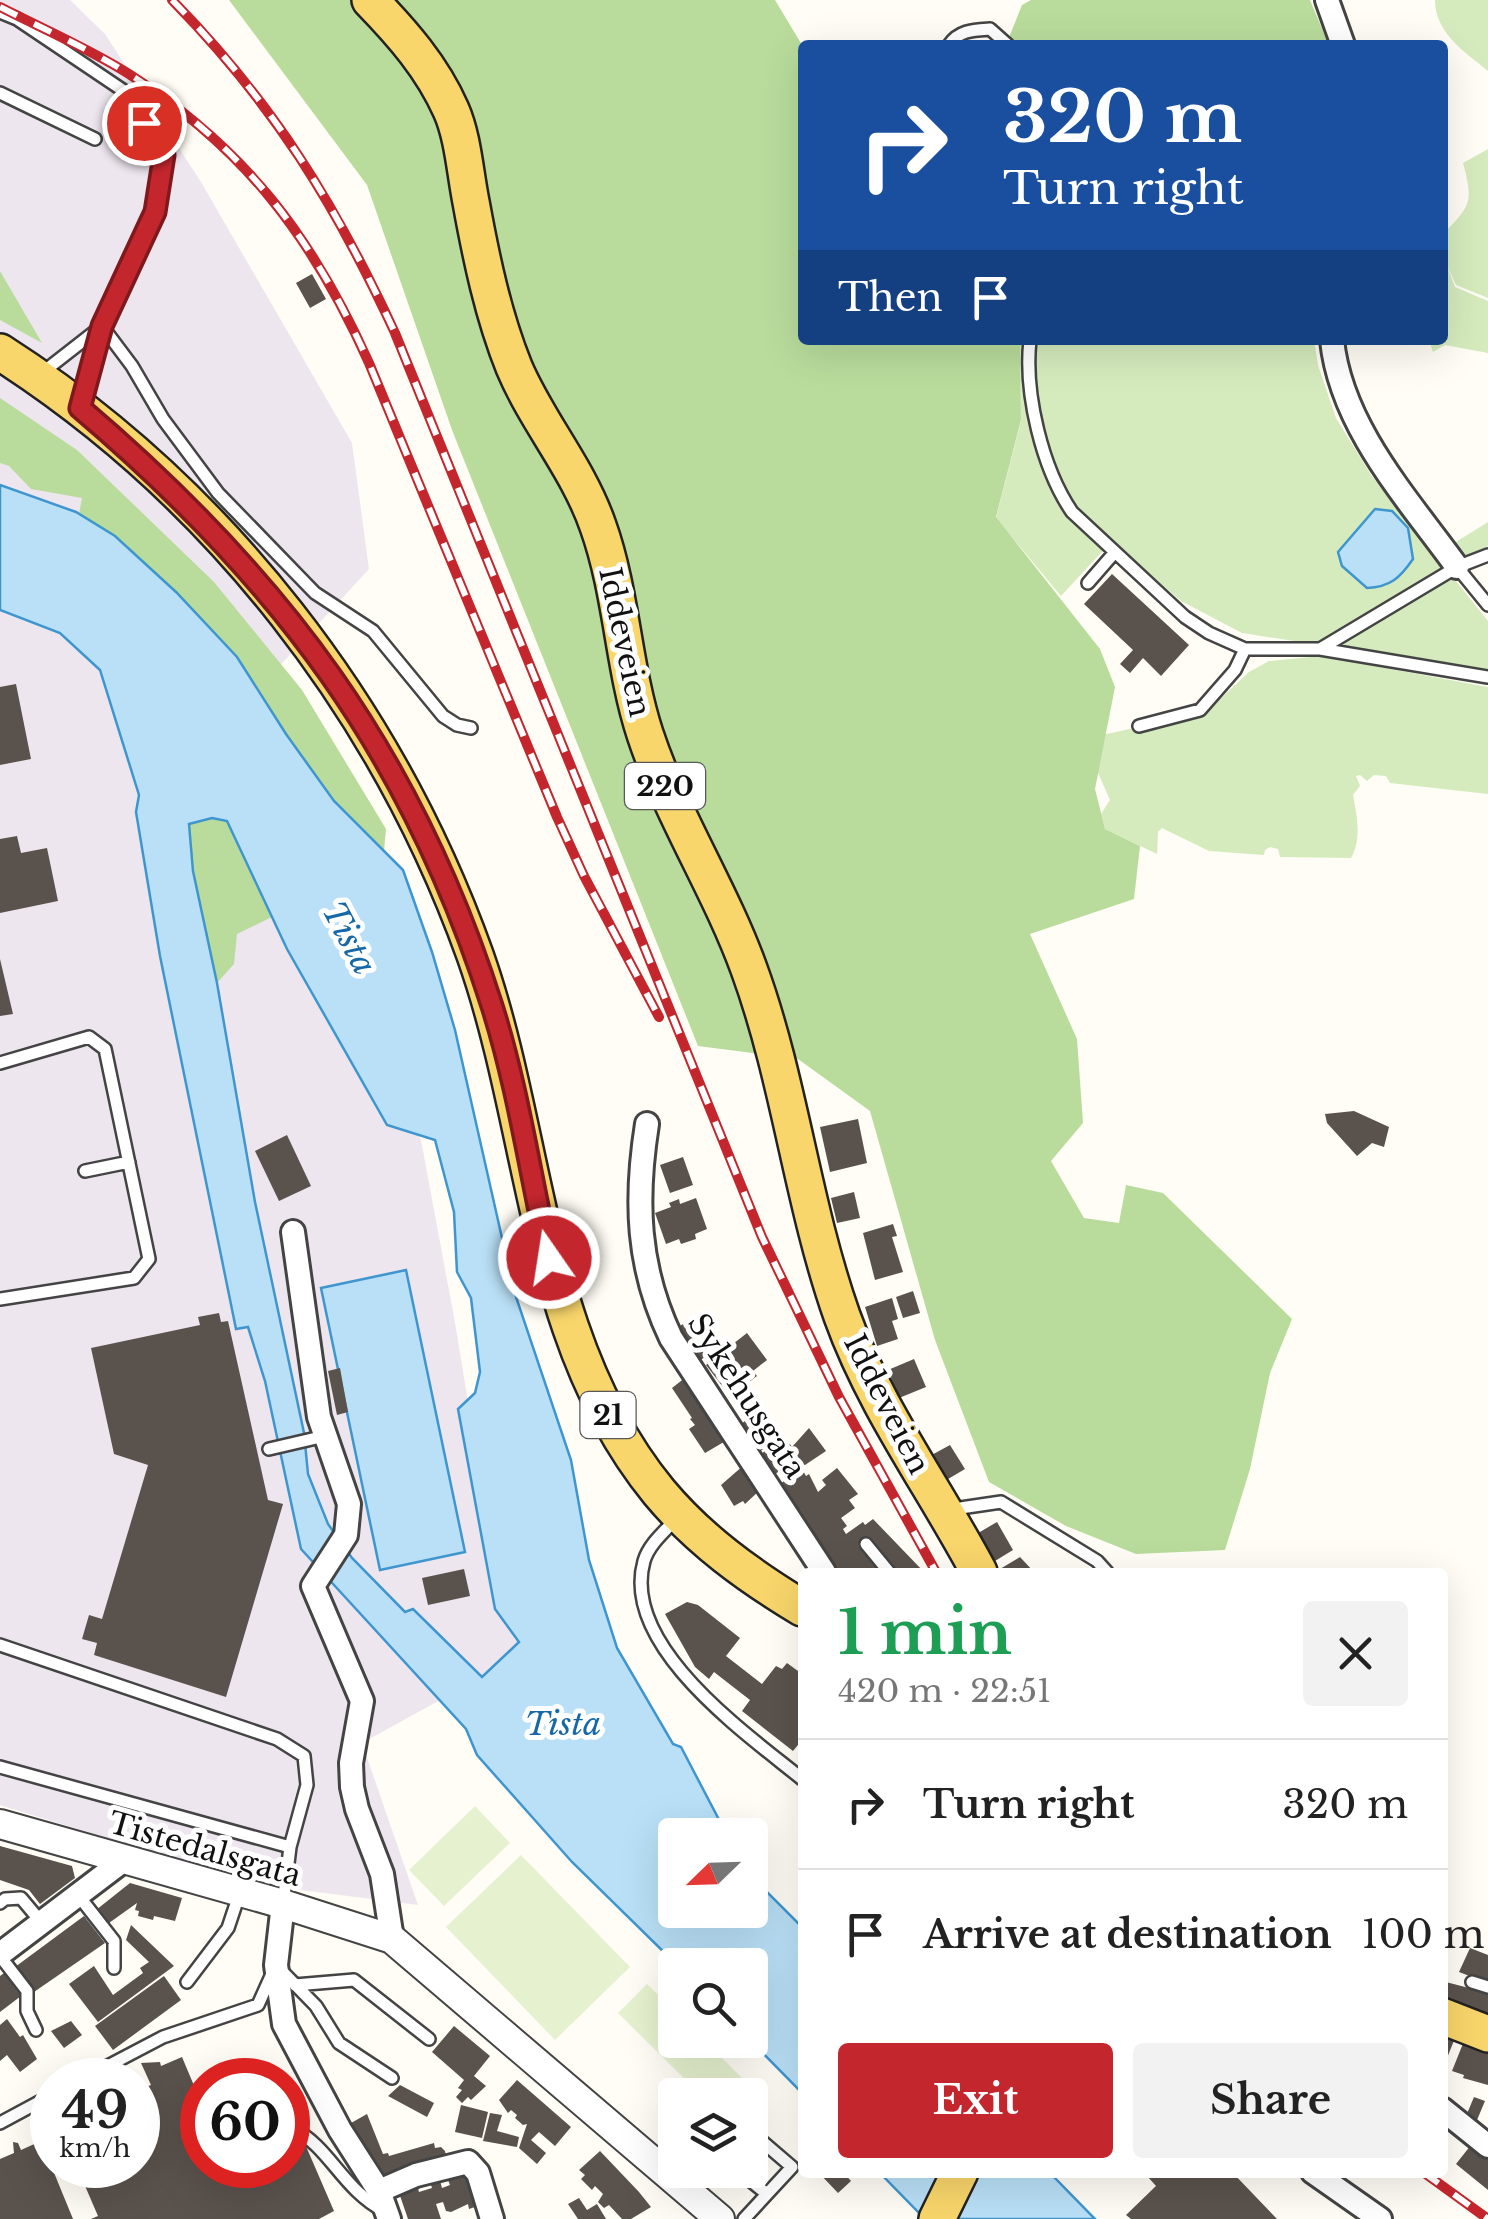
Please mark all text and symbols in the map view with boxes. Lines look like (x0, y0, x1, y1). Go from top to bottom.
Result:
text: 320 m (1003, 74, 1242, 161)
icon: right (838, 80, 968, 210)
pin (102, 81, 187, 166)
icon: arrive (117, 96, 172, 151)
text: Turn right (1003, 160, 1244, 216)
icon: arrive (963, 270, 1018, 325)
text: Then (838, 274, 943, 321)
street label: Iddeveien (591, 564, 659, 720)
road number: 220 (625, 763, 705, 809)
water label: Tista (313, 895, 385, 981)
position arrow (497, 1206, 601, 1310)
street label: Sykehusgata (680, 1307, 814, 1486)
street label: Iddeveien (836, 1328, 938, 1480)
road number: 21 (580, 1392, 636, 1438)
text: 1 min (838, 1596, 1012, 1670)
button: close (1303, 1601, 1408, 1706)
text: 420 m · 22:51 (838, 1671, 1051, 1711)
water label: Tista (525, 1704, 601, 1744)
icon: right (838, 1777, 893, 1832)
text: Turn right (923, 1781, 1134, 1828)
text: 320 m (1282, 1781, 1408, 1828)
street label: Tistedalsgata (105, 1804, 306, 1894)
north arrow (658, 1818, 768, 1928)
map controls (658, 1818, 768, 2188)
icon: arrive (838, 1907, 893, 1962)
text: Arrive at destination (923, 1911, 1332, 1958)
text: 100 m (1362, 1911, 1484, 1958)
button: search (658, 1948, 768, 2058)
button: Exit (838, 2043, 1113, 2158)
button: Share (1133, 2043, 1408, 2158)
speed limit sign: 60 (180, 2058, 310, 2188)
button: layers (658, 2078, 768, 2188)
text: 49 (62, 2079, 128, 2142)
text: km/h (60, 2133, 130, 2164)

